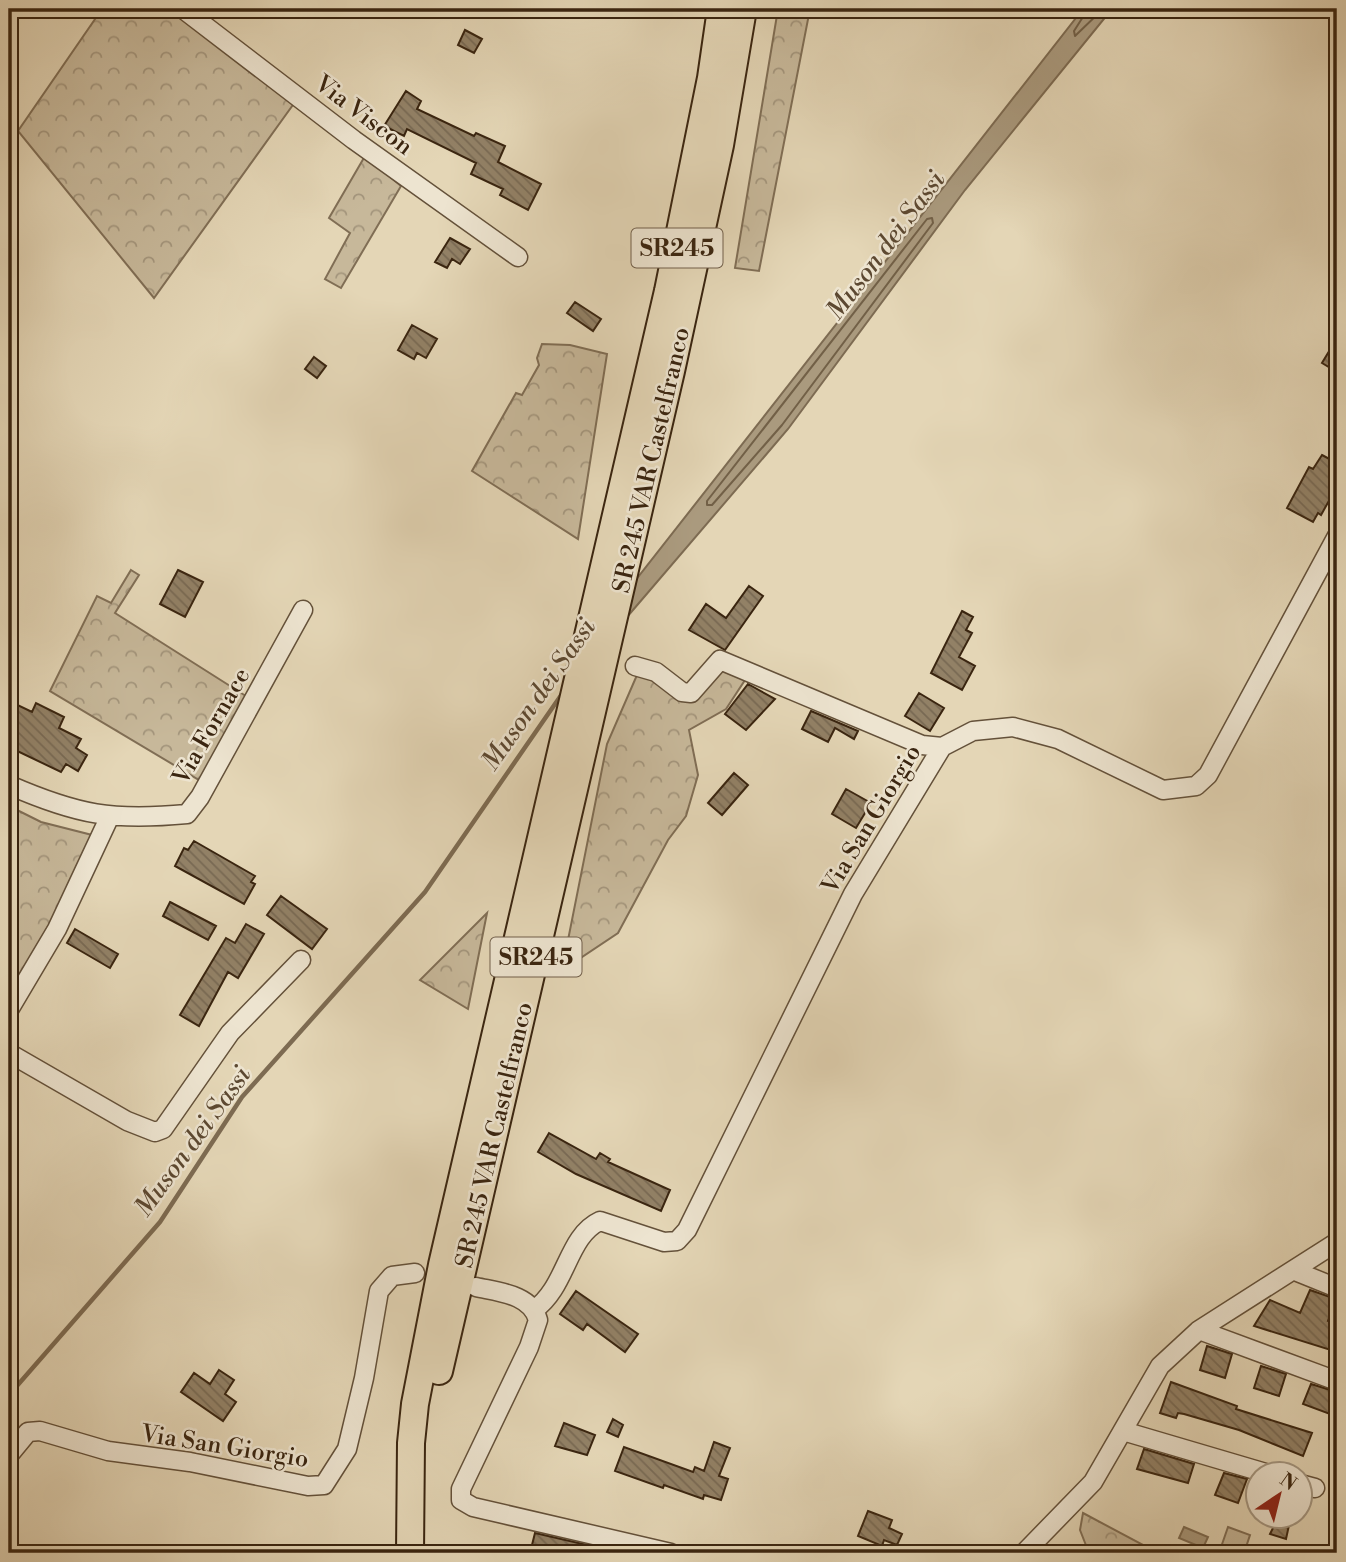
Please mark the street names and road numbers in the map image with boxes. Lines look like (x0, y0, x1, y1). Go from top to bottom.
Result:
street label: Via Viscon (308, 69, 418, 162)
road number: SR245 (632, 229, 722, 268)
street label: SR 245 VAR Castelfranco (607, 324, 697, 596)
street label: Via Fornace (166, 663, 257, 791)
street label: Via San Giorgio (815, 739, 928, 901)
road number: SR245 (490, 938, 582, 976)
street label: SR 245 VAR Castelfranco (450, 999, 540, 1271)
street label: Via San Giorgio (138, 1419, 311, 1475)

